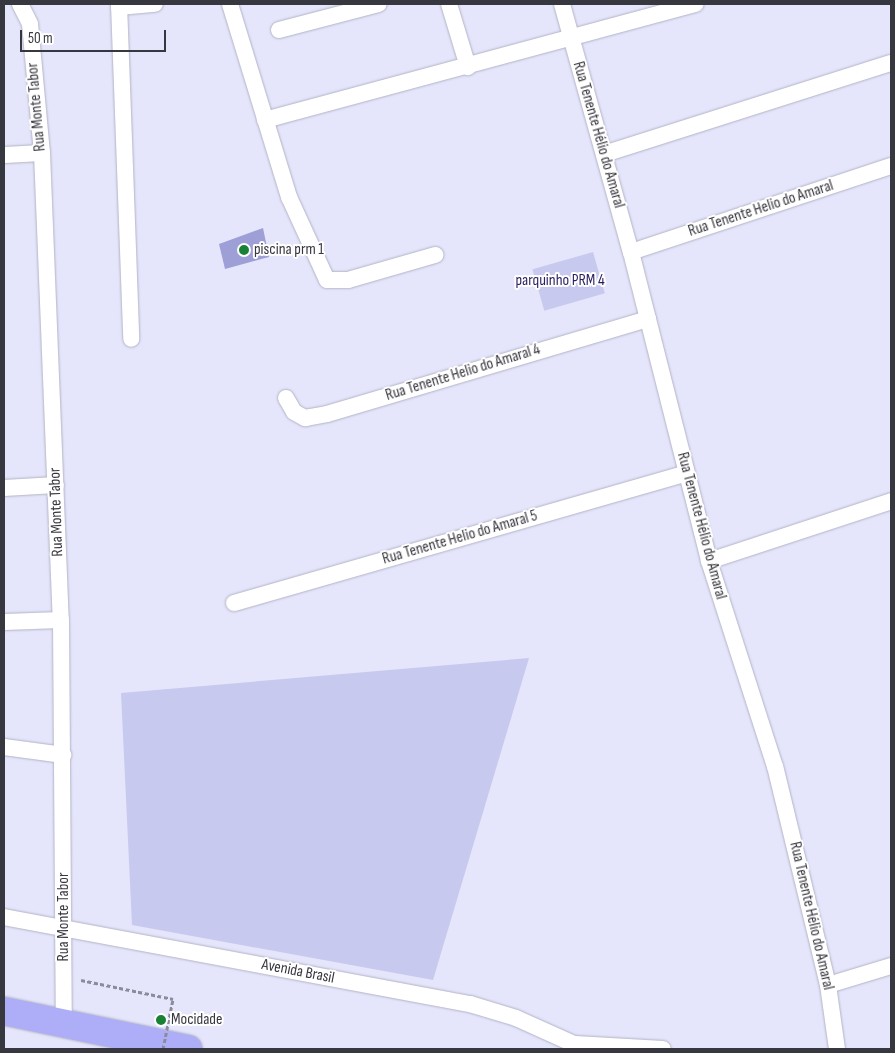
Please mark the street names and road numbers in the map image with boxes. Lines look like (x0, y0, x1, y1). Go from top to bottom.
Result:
street label: Rua Tenente Hélio do Amaral (568, 60, 628, 210)
street label: Rua Monte Tabor (24, 62, 50, 152)
street label: Rua Tenente Helio do Amaral (686, 176, 836, 242)
street label: Rua Tenente Helio do Amaral 4 (383, 340, 543, 406)
street label: Rua Tenente Hélio do Amaral (672, 450, 730, 602)
street label: Rua Monte Tabor (46, 467, 68, 557)
street label: Rua Tenente Helio do Amaral 5 (380, 507, 540, 569)
street label: Rua Tenente Hélio do Amaral (785, 840, 837, 992)
street label: Rua Monte Tabor (54, 872, 74, 962)
street label: Avenida Brasil (260, 956, 336, 988)

